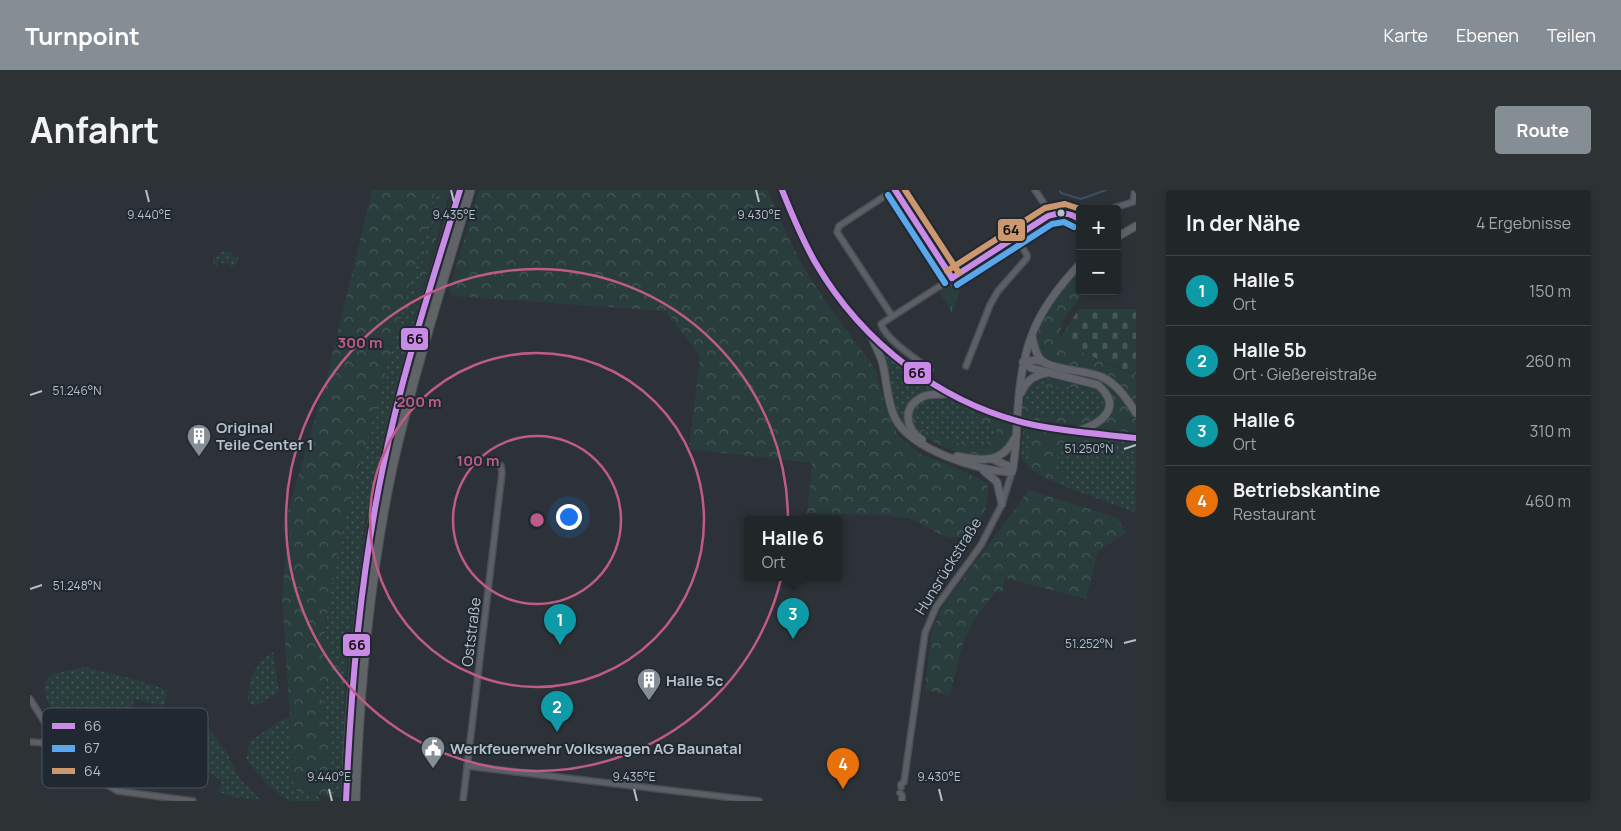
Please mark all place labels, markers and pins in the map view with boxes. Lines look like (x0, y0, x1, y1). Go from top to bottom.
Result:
unlabelled marker (1056, 208, 1066, 218)
place label: Original Teile Center 1 (216, 417, 313, 455)
building icon: Original Teile Center 1 (186, 423, 212, 457)
centre of rings (528, 511, 546, 529)
pin: 3 (777, 598, 809, 639)
pin: 1 (544, 604, 576, 645)
building icon: Halle 5c (636, 667, 662, 701)
place label: Halle 5c (666, 670, 724, 691)
pin: 2 (541, 691, 573, 732)
public building icon: Werkfeuerwehr Volkswagen AG Baunatal (420, 735, 446, 769)
place label: Werkfeuerwehr Volkswagen AG Baunatal (450, 738, 742, 759)
pin: 4 (827, 748, 859, 789)

